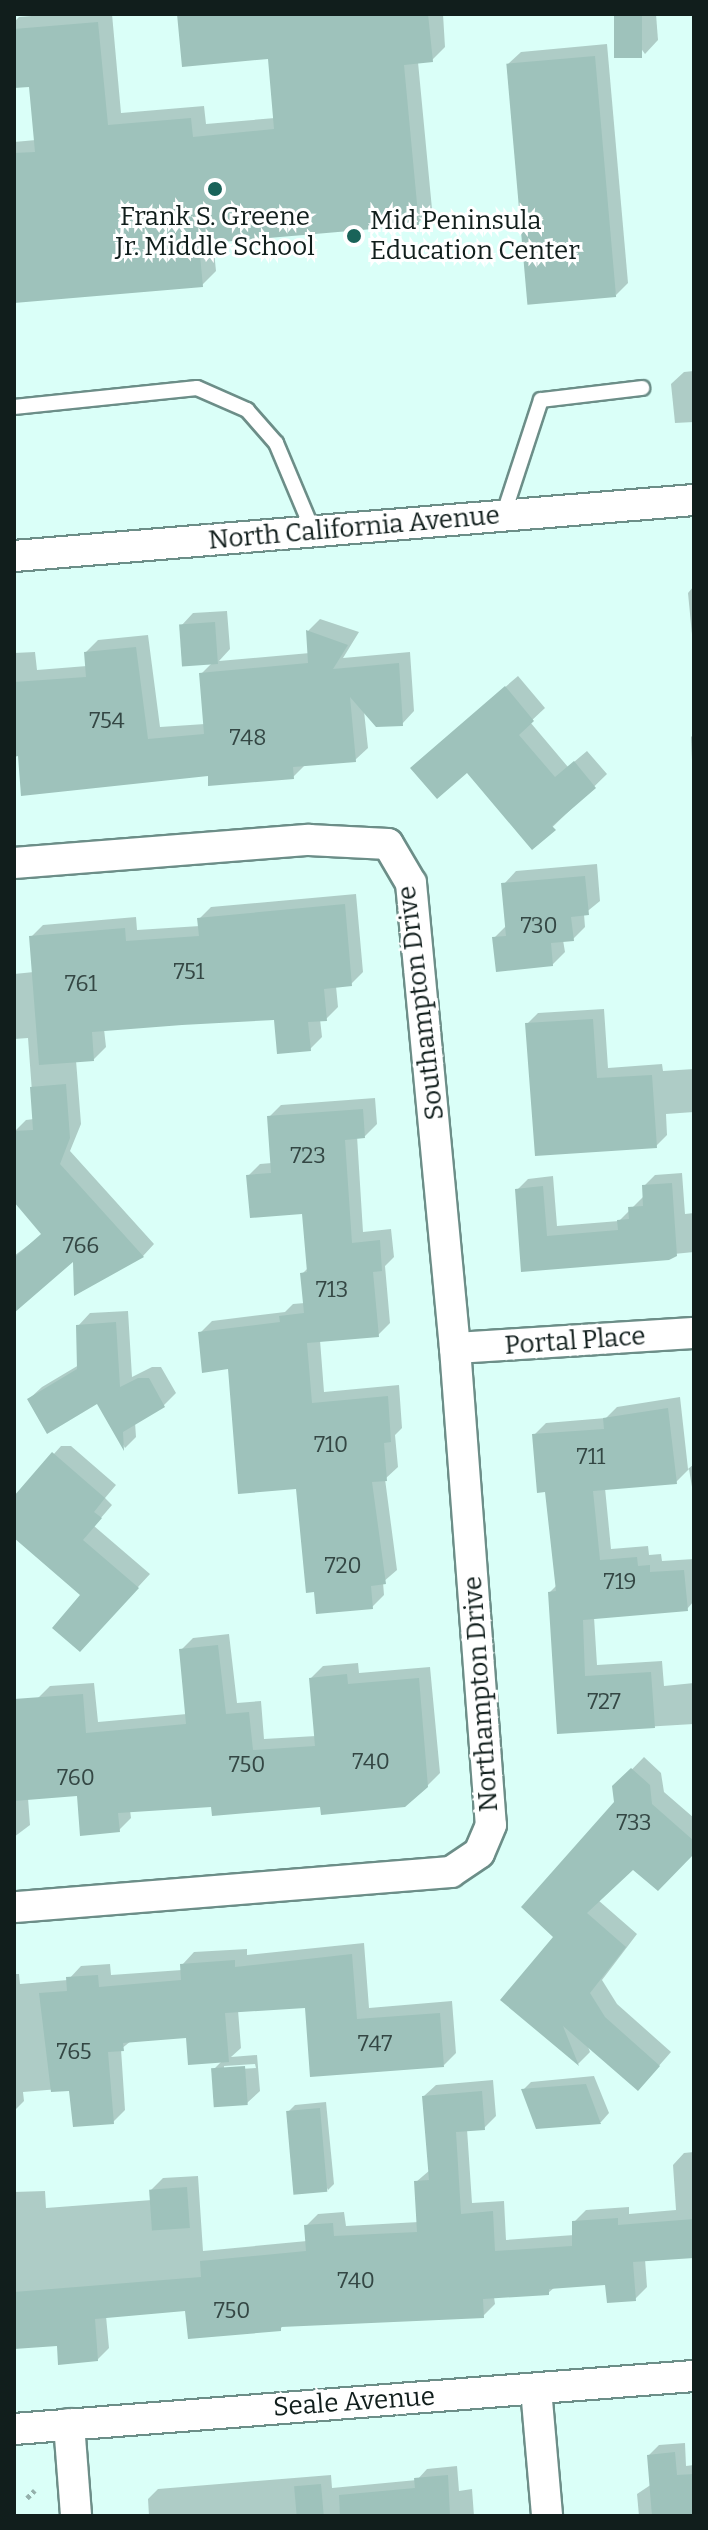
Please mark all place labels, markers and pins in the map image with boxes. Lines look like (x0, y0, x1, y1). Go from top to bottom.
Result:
marker: Frank S. Greene Jr. Middle School (206, 180, 224, 198)
place label: Frank S. Greene Jr. Middle School (115, 201, 315, 262)
place label: Mid Peninsula Education Center (370, 205, 580, 266)
marker: Mid Peninsula Education Center (345, 227, 363, 245)

